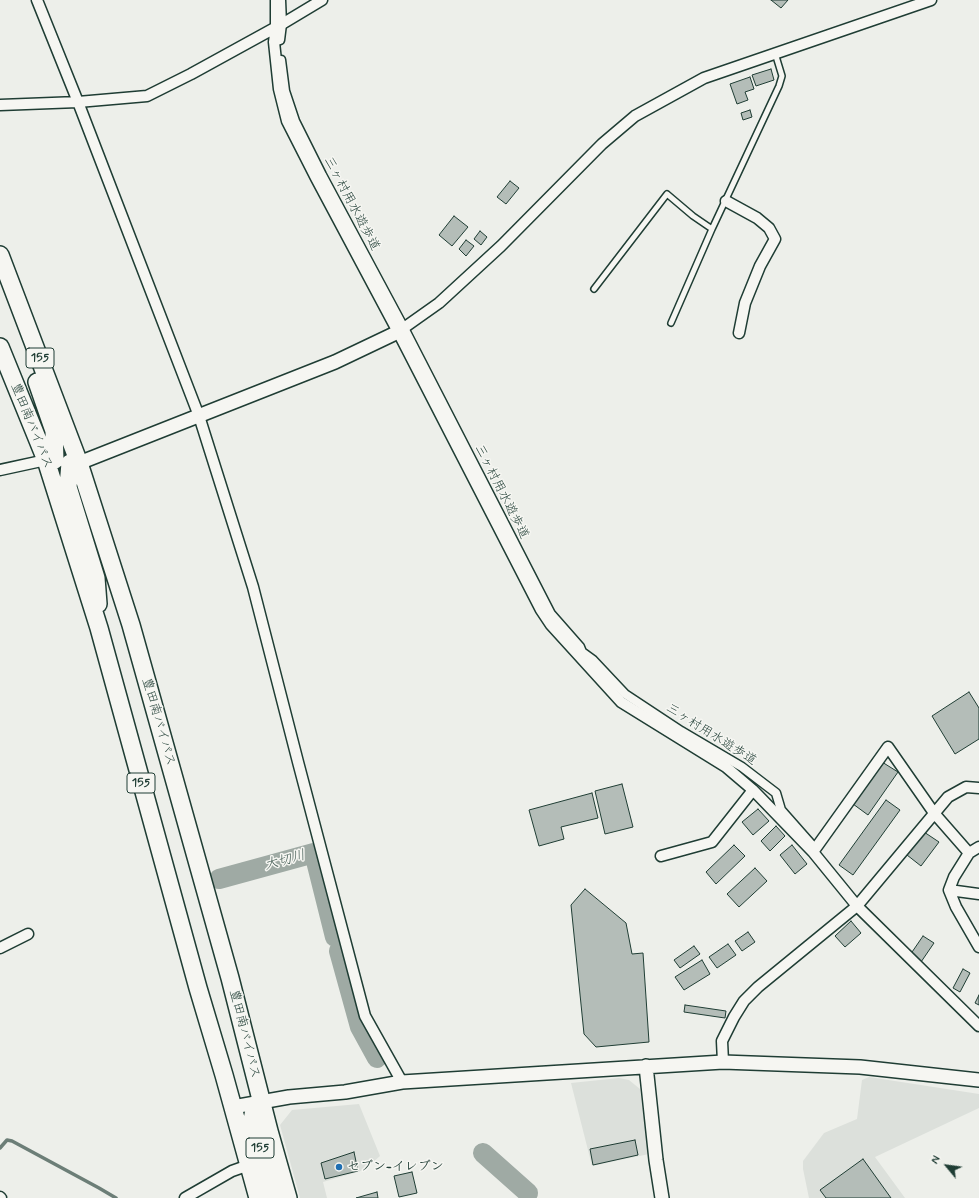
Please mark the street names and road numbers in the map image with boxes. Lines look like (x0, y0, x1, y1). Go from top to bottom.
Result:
street label: 三ヶ村用水遊歩道 (320, 154, 382, 254)
road number: 155 (26, 348, 54, 368)
street label: 豊田南バイパス (7, 381, 55, 471)
street label: 三ヶ村用水遊歩道 (470, 442, 532, 542)
street label: 豊田南バイパス (138, 676, 178, 768)
street label: 三ヶ村用水遊歩道 (663, 701, 759, 769)
road number: 155 (127, 773, 155, 793)
street label: 豊田南バイパス (225, 988, 263, 1080)
road number: 155 (246, 1138, 274, 1158)

